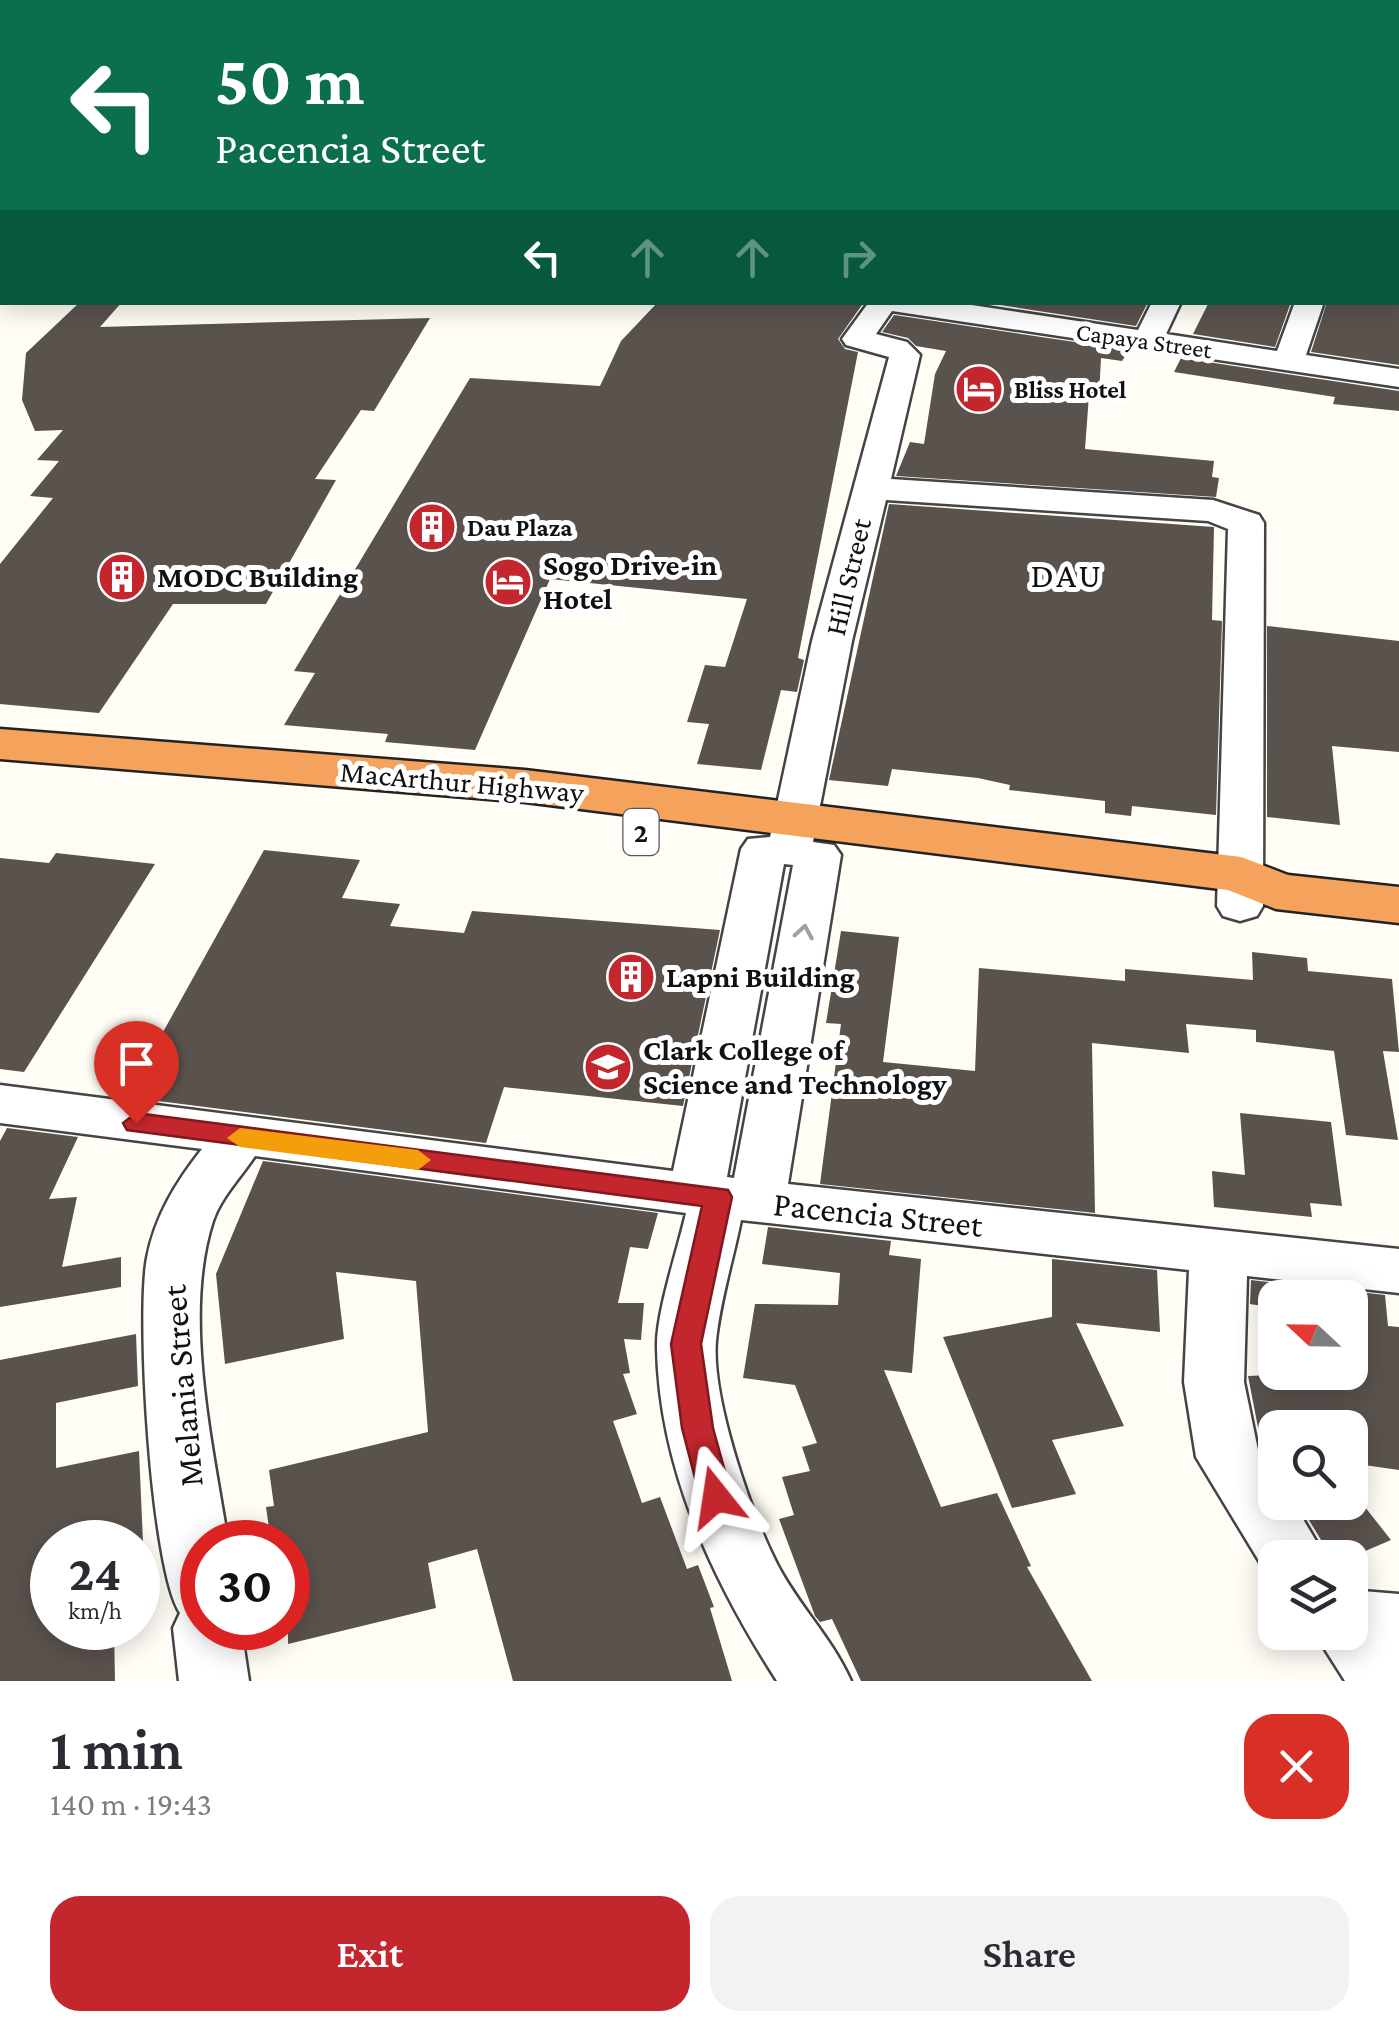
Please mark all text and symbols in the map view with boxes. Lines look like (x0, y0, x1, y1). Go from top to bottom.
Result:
icon: left (50, 40, 180, 170)
text: 50 m (215, 41, 365, 119)
text: Pacencia Street (215, 123, 485, 173)
icon: left (515, 230, 570, 285)
icon: ahead (620, 230, 675, 285)
icon: ahead (725, 230, 780, 285)
icon: right (830, 230, 885, 285)
street label: Capaya Street (1074, 318, 1214, 364)
hotel icon: Bliss Hotel (953, 363, 1005, 415)
place label: Bliss Hotel (1014, 376, 1126, 403)
building icon: Dau Plaza (406, 501, 458, 553)
place label: Dau Plaza (467, 514, 573, 541)
street label: Hill Street (818, 514, 877, 639)
place label: Sogo Drive-in Hotel (543, 548, 717, 615)
building icon: MODC Building (96, 551, 148, 603)
hotel icon: Sogo Drive-in Hotel (482, 556, 534, 608)
district label: DAU (1031, 556, 1103, 595)
place label: MODC Building (157, 560, 358, 593)
street label: MacArthur Highway (339, 754, 586, 810)
road number: 2 (624, 809, 658, 855)
one-way arrow (793, 924, 814, 941)
building icon: Lapni Building (605, 951, 657, 1003)
place label: Lapni Building (666, 960, 855, 993)
pin (94, 1021, 179, 1124)
place label: Clark College of Science and Technology (643, 1033, 947, 1100)
icon: arrive (109, 1036, 164, 1091)
school or university icon: Clark College of Science and Technology (582, 1041, 634, 1093)
street label: Pacencia Street (771, 1184, 985, 1245)
north arrow (1258, 1280, 1368, 1390)
map controls (1258, 1280, 1368, 1650)
street label: Melania Street (154, 1283, 211, 1489)
button: search (1258, 1410, 1368, 1520)
position arrow (664, 1445, 768, 1549)
speed limit sign: 30 (180, 1520, 310, 1650)
button: layers (1258, 1540, 1368, 1650)
text: 24 (69, 1545, 121, 1601)
text: km/h (68, 1597, 122, 1624)
button: close (1244, 1714, 1349, 1819)
text: 1 min (50, 1715, 183, 1782)
text: 140 m · 19:43 (50, 1786, 212, 1822)
button: Exit (50, 1896, 690, 2011)
button: Share (710, 1896, 1349, 2011)

